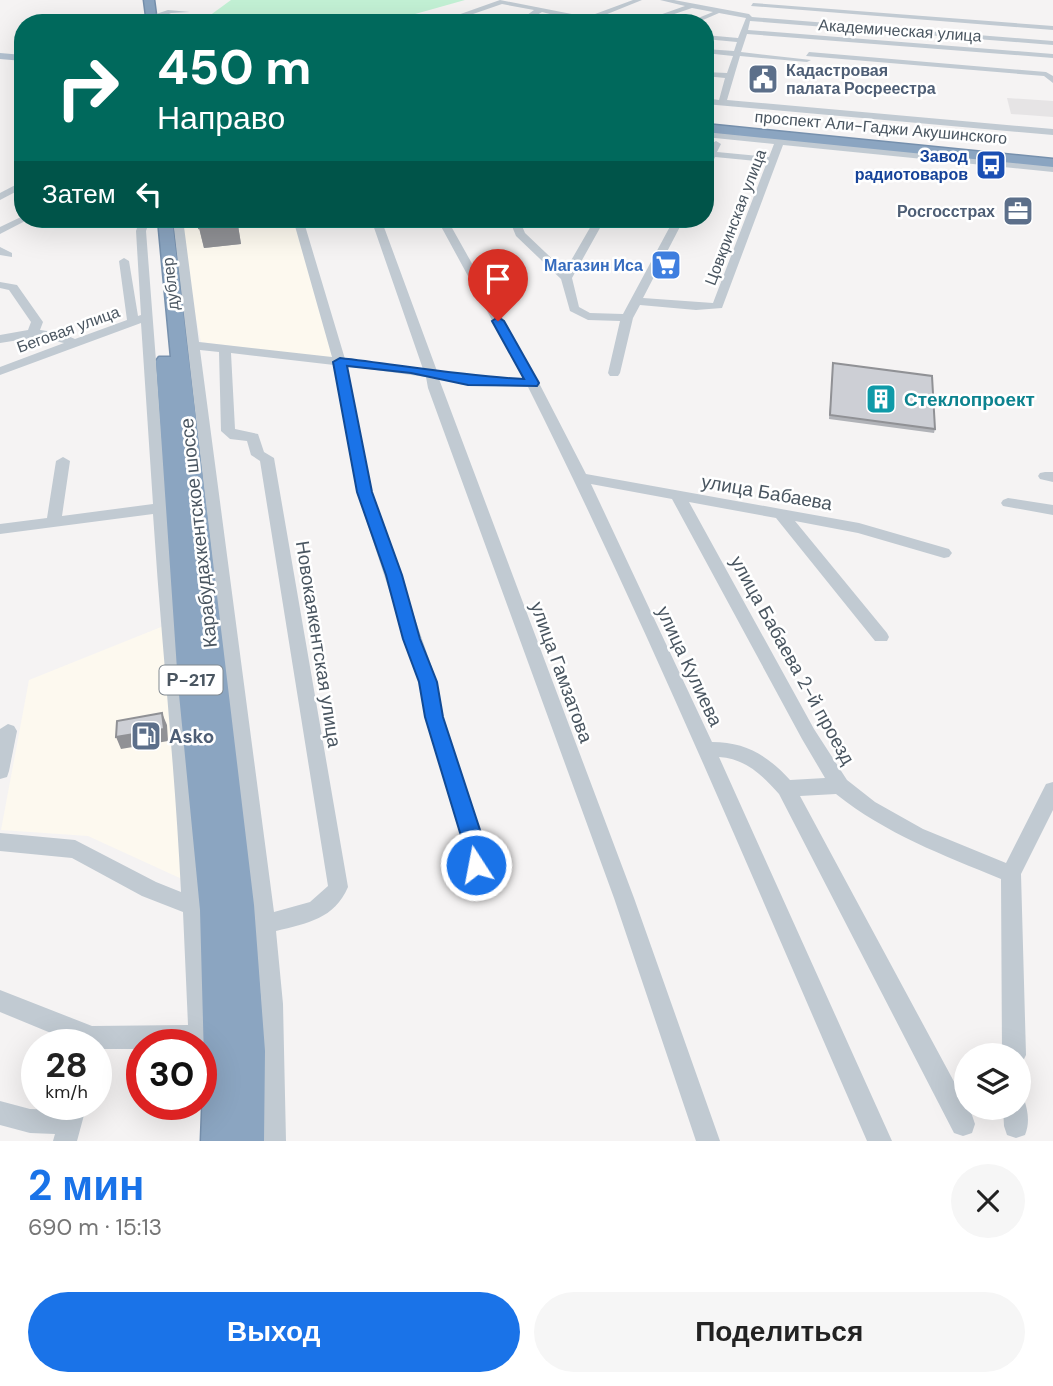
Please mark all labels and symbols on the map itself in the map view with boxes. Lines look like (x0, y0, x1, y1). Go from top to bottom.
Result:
street label: Академическая улица (818, 14, 982, 47)
place label: Кадастровая палата Росреестра (786, 60, 936, 99)
public building icon: Кадастровая палата Росреестра (746, 62, 780, 96)
street label: проспект Али-Гаджи Акушинского (754, 106, 1008, 149)
street label: Цовкринская улица (700, 146, 771, 288)
place label: Завод радиотоваров (855, 146, 968, 185)
bus stop icon: Завод радиотоваров (974, 148, 1008, 182)
office icon: Росгосстрах (1001, 194, 1035, 228)
place label: Росгосстрах (897, 201, 995, 222)
supermarket icon: Магазин Иса (649, 248, 683, 282)
pin (468, 249, 528, 321)
place label: Магазин Иса (544, 255, 643, 276)
street label: дублер (157, 256, 184, 311)
street label: Беговая улица (14, 301, 123, 358)
building icon: Стеклопроект (864, 382, 898, 416)
place label: Стеклопроект (904, 387, 1035, 412)
street label: Карабудахкентское шоссе (174, 417, 223, 649)
street label: улица Бабаева (700, 469, 835, 516)
street label: Новокаякентская улица (290, 539, 347, 750)
street label: улица Бабаева 2-й проезд (725, 551, 861, 769)
street label: улица Гамзатова (524, 598, 599, 747)
street label: улица Кулиева (651, 602, 729, 731)
road number: Р-217 (160, 666, 222, 694)
fuel station icon: Asko (129, 719, 163, 753)
place label: Asko (169, 724, 214, 749)
position arrow (439, 828, 513, 902)
speed limit sign: 30 (126, 1029, 217, 1120)

